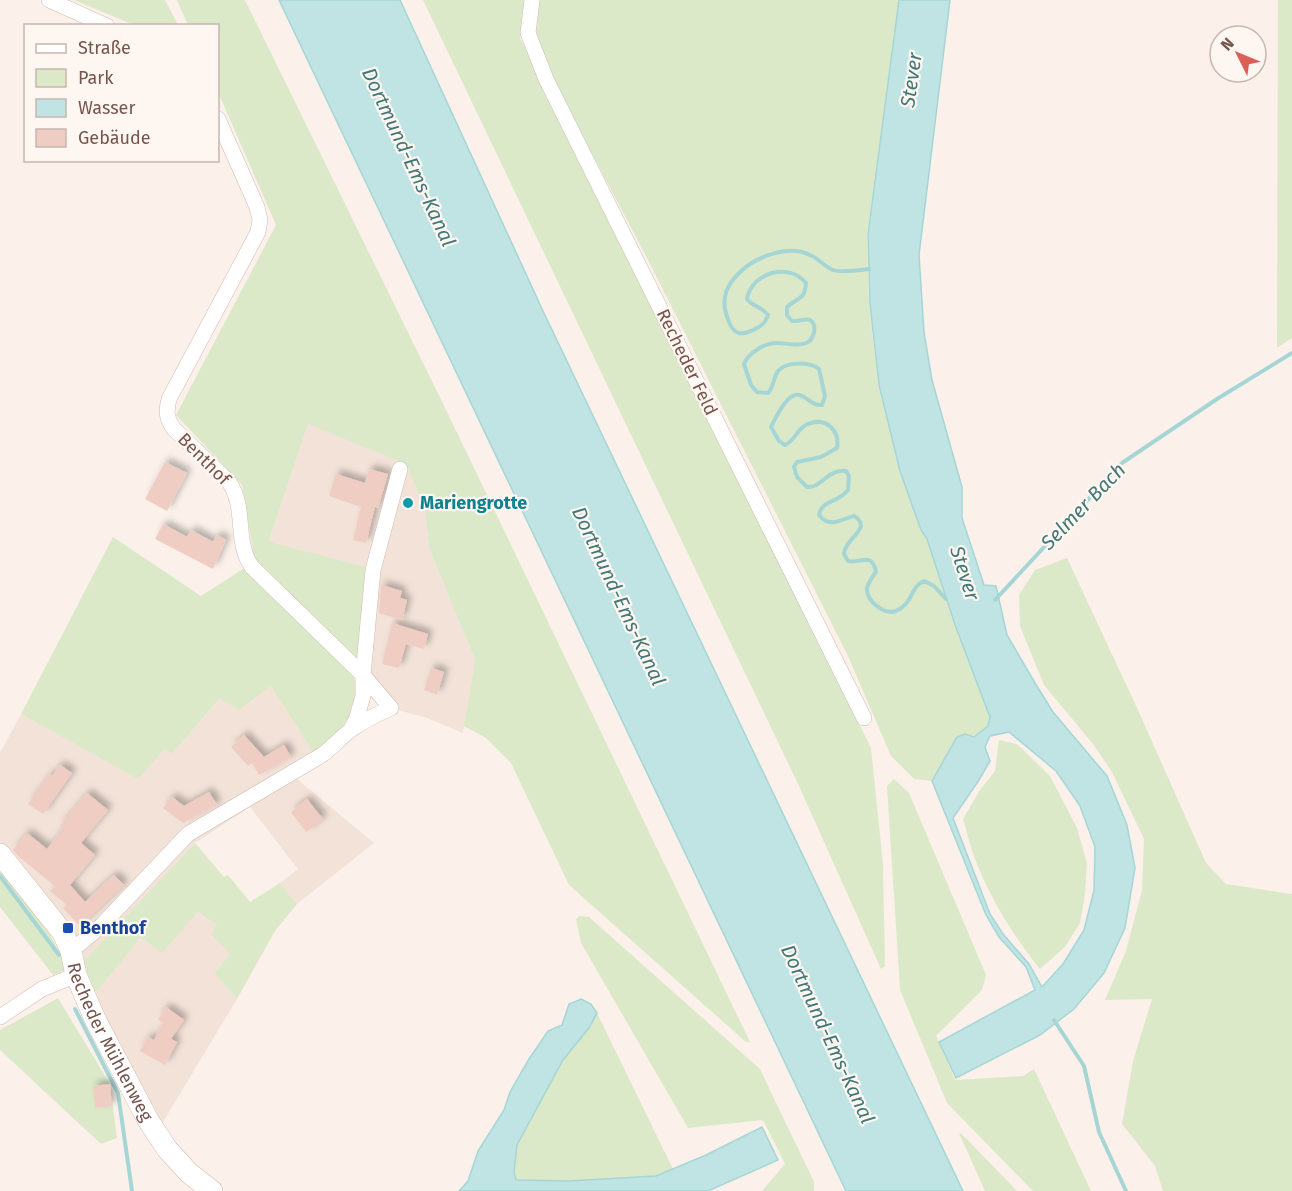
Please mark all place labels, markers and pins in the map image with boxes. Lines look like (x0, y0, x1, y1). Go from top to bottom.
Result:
place label: Mariengrotte (420, 492, 527, 514)
marker: Mariengrotte (401, 496, 415, 510)
place label: Benthof (80, 917, 147, 939)
marker: Benthof (61, 921, 75, 935)

